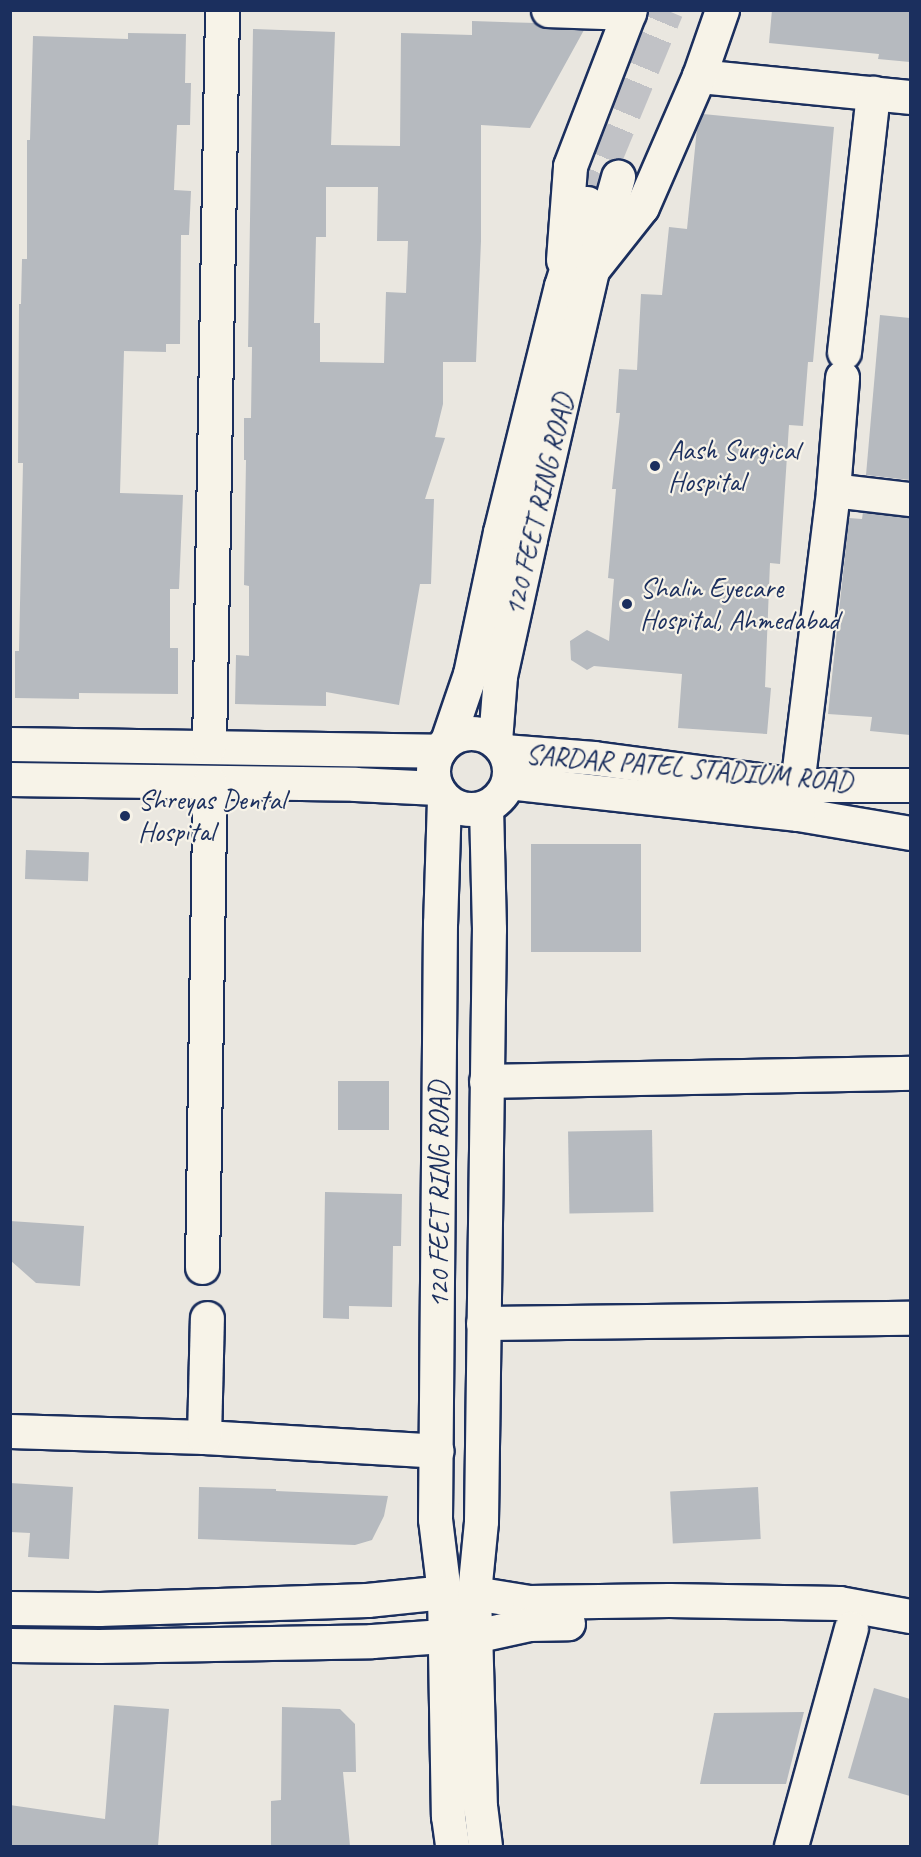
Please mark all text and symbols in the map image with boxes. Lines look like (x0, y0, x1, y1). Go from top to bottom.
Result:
street label: 120 FEET RING ROAD (497, 390, 581, 620)
place label: Aash Surgical Hospital (668, 433, 799, 499)
marker: Aash Surgical Hospital (646, 457, 664, 475)
place label: Shalin Eyecare Hospital, Ahmedabad (640, 571, 839, 637)
marker: Shalin Eyecare Hospital, Ahmedabad (618, 595, 636, 613)
street label: SARDAR PATEL STADIUM ROAD (524, 737, 854, 799)
place label: Shreyas Dental Hospital (138, 783, 285, 849)
marker: Shreyas Dental Hospital (116, 807, 134, 825)
street label: 120 FEET RING ROAD (422, 1081, 456, 1309)

